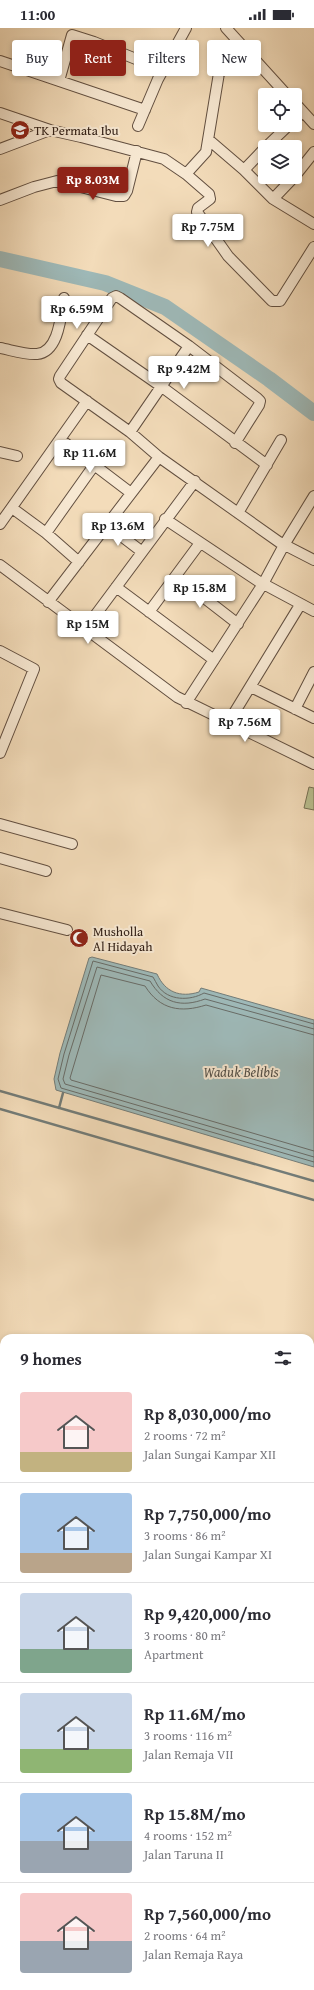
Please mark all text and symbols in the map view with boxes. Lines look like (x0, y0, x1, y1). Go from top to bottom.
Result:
text: 11:00 (20, 4, 55, 25)
chip: Buy (12, 40, 62, 76)
chip: Rent (70, 40, 126, 76)
chip: Filters (134, 40, 199, 76)
chip: New (207, 40, 261, 76)
map controls (258, 88, 302, 184)
button: locate (258, 88, 302, 132)
school or university icon: TK Permata Ibu (9, 119, 31, 141)
place label: TK Permata Ibu (34, 121, 118, 140)
button: layers (258, 140, 302, 184)
pin: Rp 8.03M (52, 167, 134, 201)
text: Rp 8.03M (66, 170, 120, 189)
pin: Rp 7.75M (167, 214, 249, 248)
text: Rp 7.75M (181, 217, 235, 236)
pin: Rp 6.59M (36, 296, 118, 330)
text: Rp 6.59M (50, 299, 104, 318)
pin: Rp 9.42M (143, 356, 225, 390)
text: Rp 9.42M (157, 359, 211, 378)
pin: Rp 11.6M (49, 440, 131, 474)
text: Rp 11.6M (63, 443, 117, 462)
pin: Rp 13.6M (77, 513, 159, 547)
text: Rp 13.6M (91, 516, 145, 535)
pin: Rp 15.8M (159, 575, 241, 609)
text: Rp 15.8M (173, 578, 227, 597)
pin: Rp 15M (55, 611, 121, 645)
text: Rp 15M (67, 614, 109, 633)
pin: Rp 7.56M (204, 709, 286, 743)
text: Rp 7.56M (218, 712, 272, 731)
place label: Musholla Al Hidayah (93, 922, 153, 956)
mosque icon: Musholla Al Hidayah (68, 927, 90, 949)
water label: Waduk Belibis (203, 1062, 279, 1082)
text: 9 homes (20, 1346, 82, 1371)
icon: filters (272, 1347, 294, 1369)
text: Rp 8,030,000/mo (144, 1401, 271, 1426)
icon: home (52, 1408, 100, 1456)
text: 2 rooms · 72 m² (144, 1426, 226, 1445)
text: Jalan Sungai Kampar XII (144, 1445, 276, 1464)
text: Rp 7,750,000/mo (144, 1501, 271, 1526)
icon: home (52, 1509, 100, 1557)
text: 3 rooms · 86 m² (144, 1526, 226, 1545)
text: Jalan Sungai Kampar XI (144, 1545, 272, 1564)
text: Rp 9,420,000/mo (144, 1601, 271, 1626)
icon: home (52, 1609, 100, 1657)
text: 3 rooms · 80 m² (144, 1626, 226, 1645)
text: Apartment (144, 1645, 204, 1664)
text: Rp 11.6M/mo (144, 1701, 246, 1726)
icon: home (52, 1709, 100, 1757)
text: 3 rooms · 116 m² (144, 1726, 232, 1745)
text: Jalan Remaja VII (144, 1745, 234, 1764)
text: Rp 15.8M/mo (144, 1801, 246, 1826)
icon: home (52, 1809, 100, 1857)
text: 4 rooms · 152 m² (144, 1826, 232, 1845)
text: Jalan Taruna II (144, 1845, 224, 1864)
text: Rp 7,560,000/mo (144, 1901, 271, 1926)
icon: home (52, 1909, 100, 1957)
text: 2 rooms · 64 m² (144, 1926, 226, 1945)
text: Jalan Remaja Raya (144, 1945, 243, 1964)

